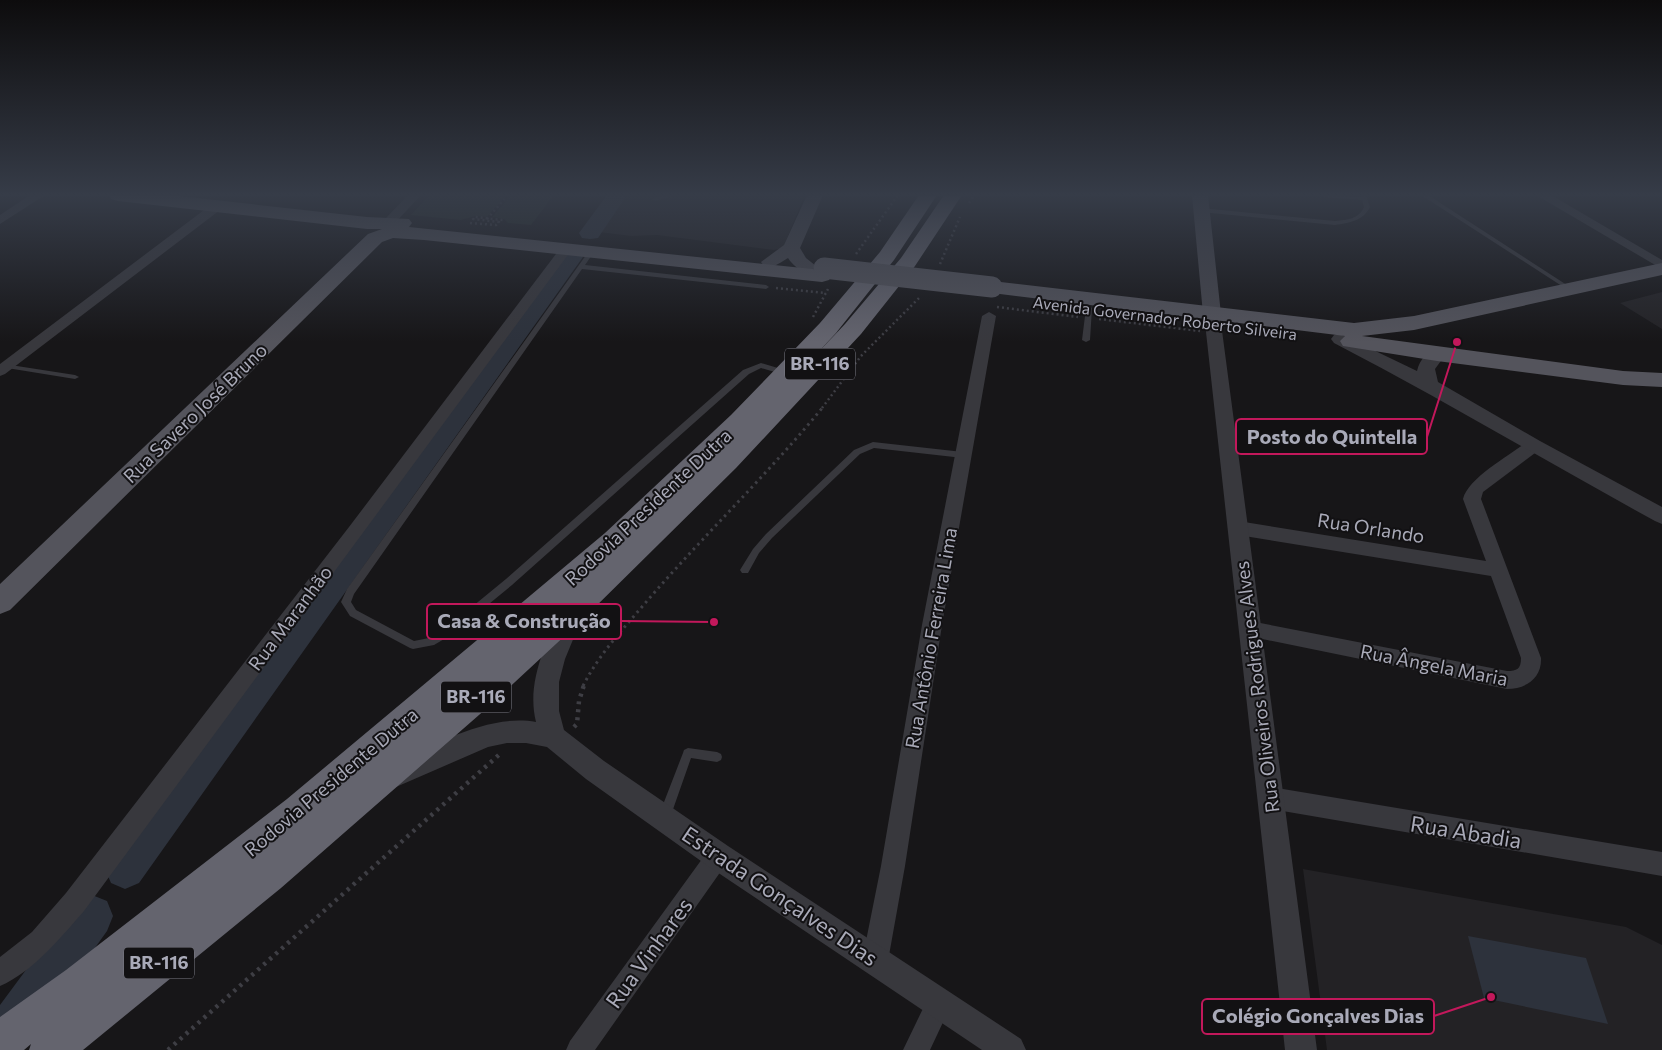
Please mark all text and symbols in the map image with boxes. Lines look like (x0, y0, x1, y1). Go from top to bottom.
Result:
street label: Avenida Governador Roberto Silveira (1032, 292, 1298, 343)
street label: Rua Savero José Bruno (118, 338, 271, 487)
road number: BR-116 (785, 348, 855, 379)
callout: Posto do Quintella (1236, 419, 1427, 454)
street label: Rodovia Presidente Dutra (560, 423, 736, 590)
text: Posto do Quintella (1247, 424, 1417, 448)
street label: Rua Orlando (1316, 508, 1426, 547)
street label: Rua Antônio Ferreira Lima (900, 526, 961, 750)
street label: Rua Oliveiros Rodrigues Alves (1230, 560, 1283, 814)
street label: Rua Maranhão (243, 561, 336, 675)
callout: Casa & Construção (427, 604, 621, 639)
text: Casa & Construção (437, 608, 611, 632)
street label: Rua Ângela Maria (1358, 639, 1510, 690)
road number: BR-116 (441, 682, 511, 712)
street label: Rodovia Presidente Dutra (239, 702, 422, 861)
street label: Rua Abadia (1409, 809, 1524, 854)
street label: Estrada Gonçalves Dias (677, 820, 883, 971)
street label: Rua Vinhares (599, 892, 698, 1013)
road number: BR-116 (124, 948, 194, 978)
callout: Colégio Gonçalves Dias (1202, 999, 1434, 1034)
text: Colégio Gonçalves Dias (1212, 1003, 1424, 1027)

